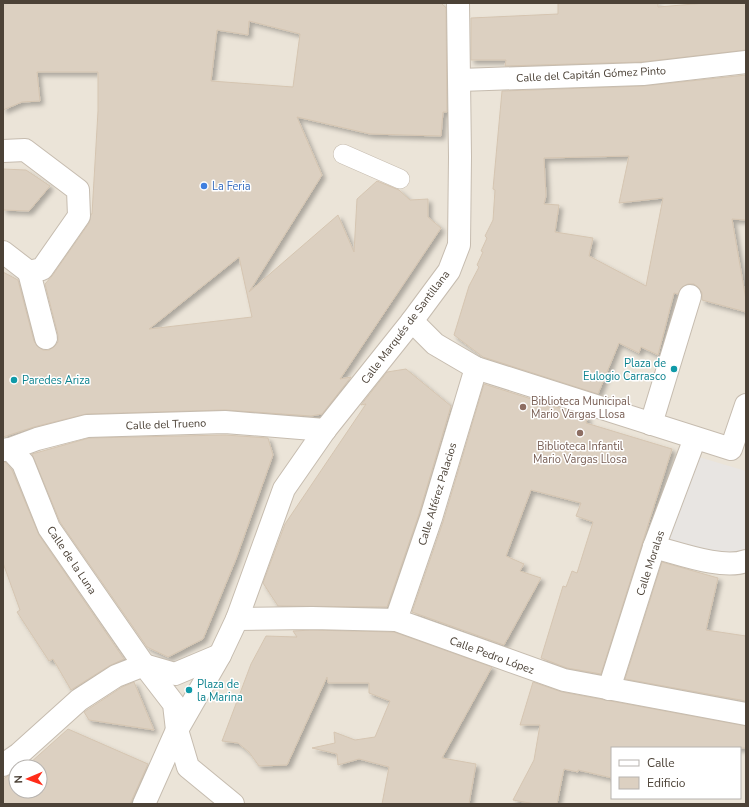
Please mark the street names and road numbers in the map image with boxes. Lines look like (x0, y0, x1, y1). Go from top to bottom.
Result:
street label: Calle del Capitán Gómez Pinto (516, 63, 666, 86)
street label: Calle Marqués de Santillana (358, 267, 453, 387)
street label: Calle del Trueno (125, 416, 207, 433)
street label: Calle Alférez Palacios (415, 441, 460, 548)
street label: Calle de la Luna (43, 523, 100, 597)
street label: Calle Moralas (633, 529, 668, 598)
street label: Calle Pedro López (447, 633, 536, 678)

